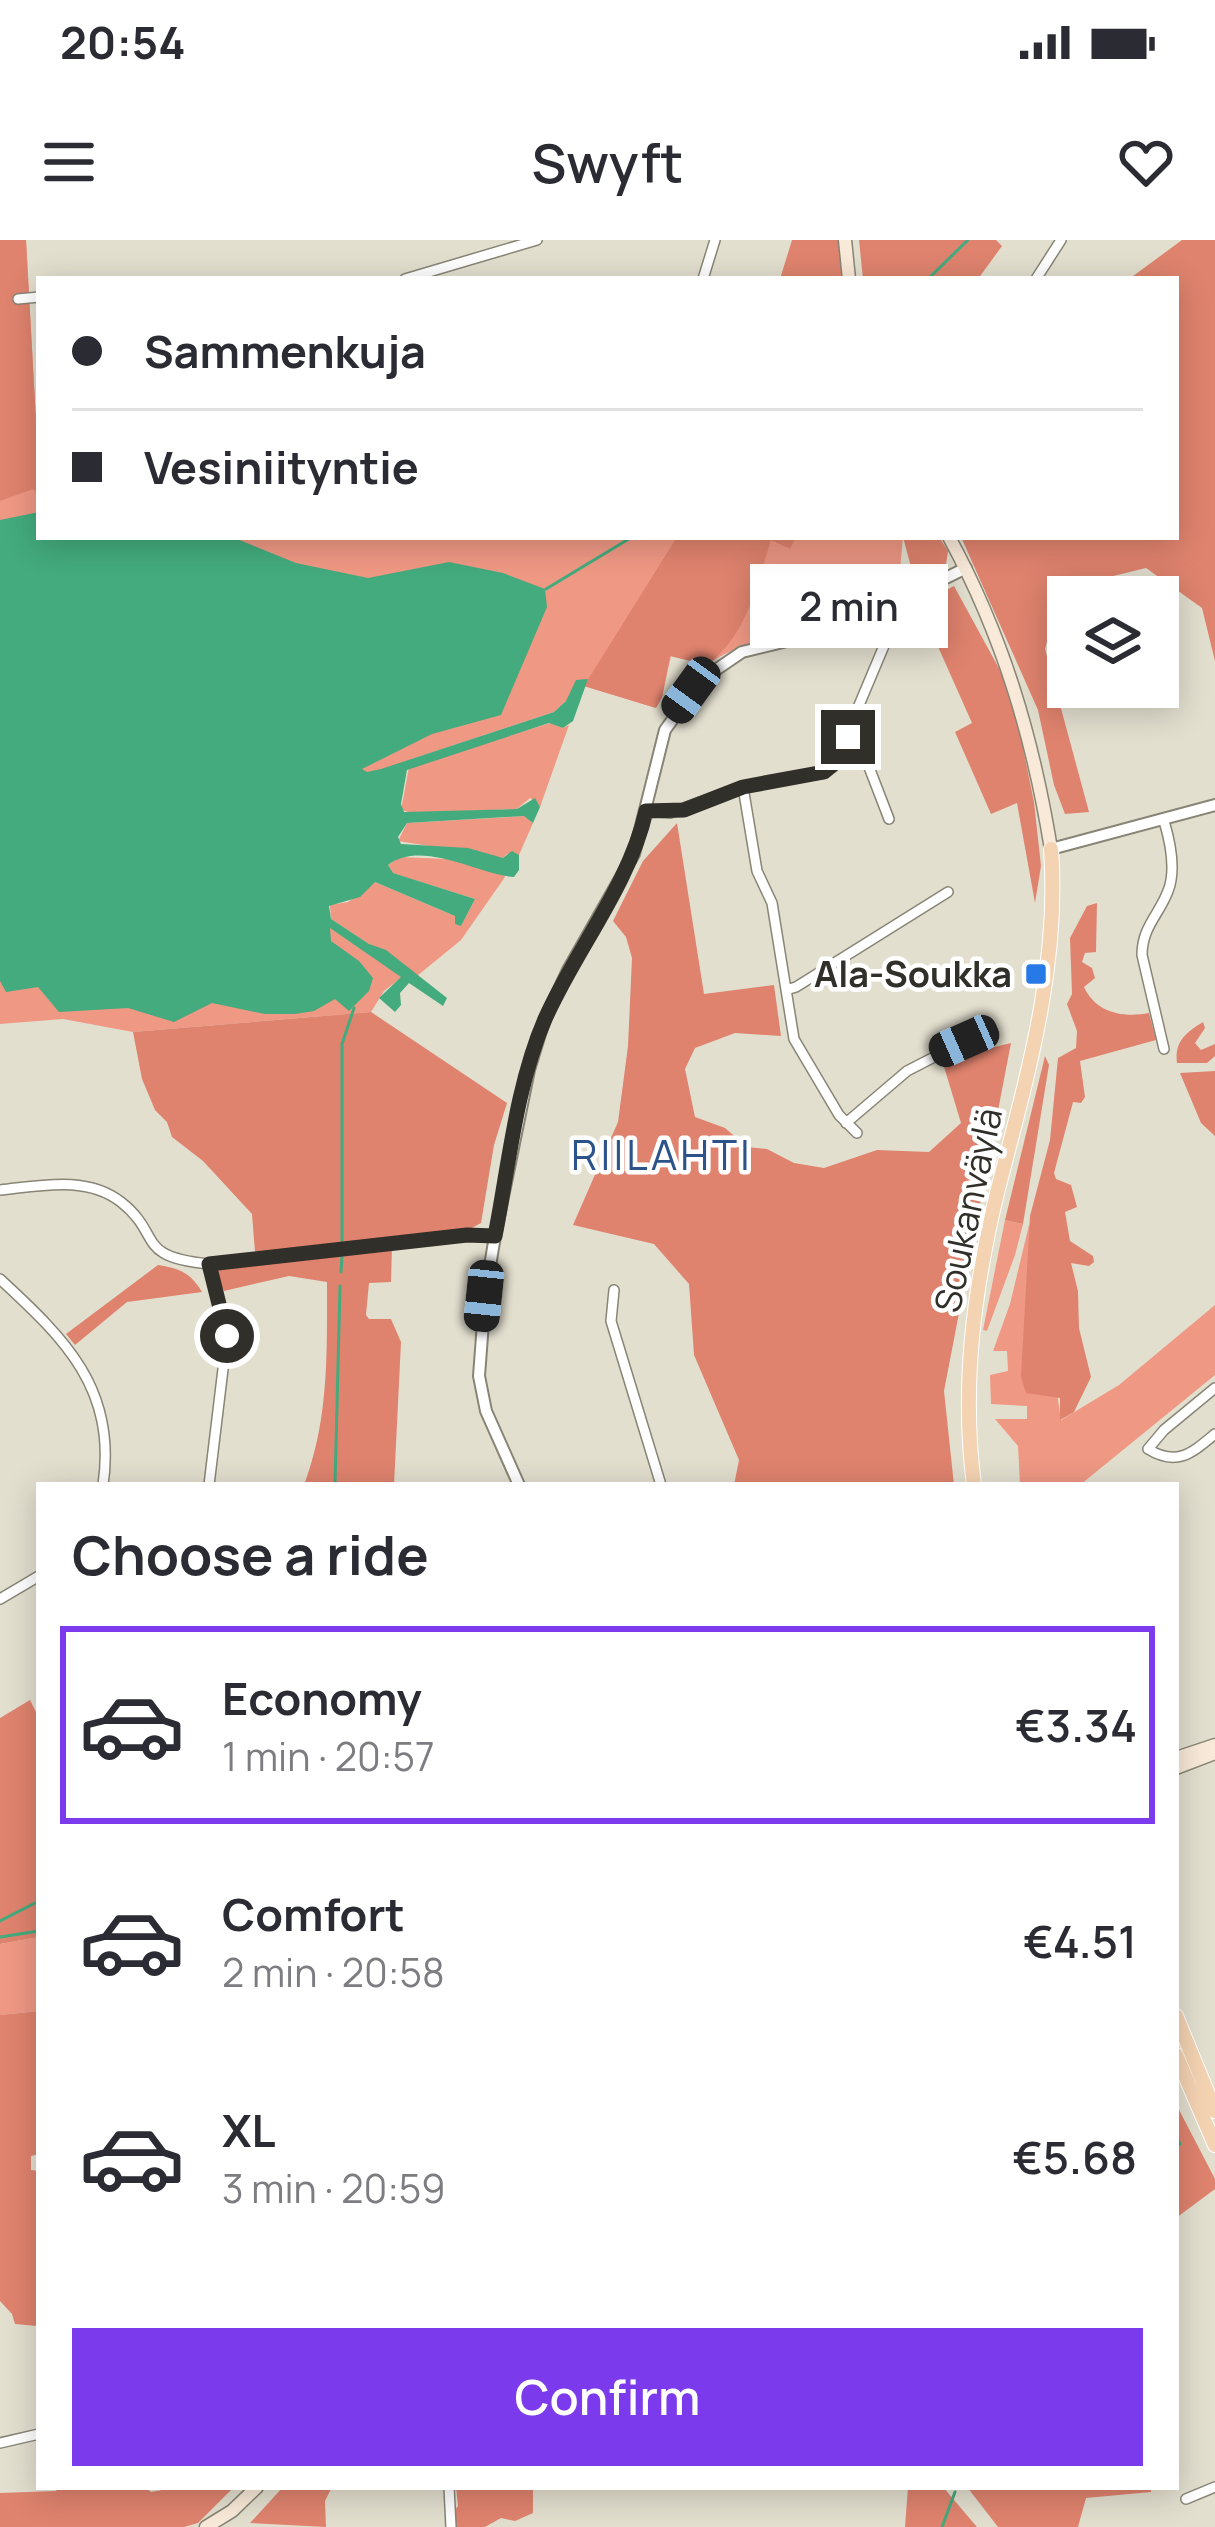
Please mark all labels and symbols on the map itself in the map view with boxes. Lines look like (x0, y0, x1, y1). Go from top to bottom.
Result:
callout: 2 min (749, 563, 947, 647)
car (655, 650, 727, 730)
route end (821, 710, 875, 764)
place label: Ala-Soukka (814, 949, 1012, 998)
marker: Ala-Soukka (1023, 961, 1049, 987)
car (924, 1010, 1004, 1072)
street label: Soukanväylä (922, 1103, 1013, 1317)
district label: RIILAHTI (571, 1125, 753, 1183)
car (462, 1258, 506, 1334)
route start (200, 1309, 254, 1363)

